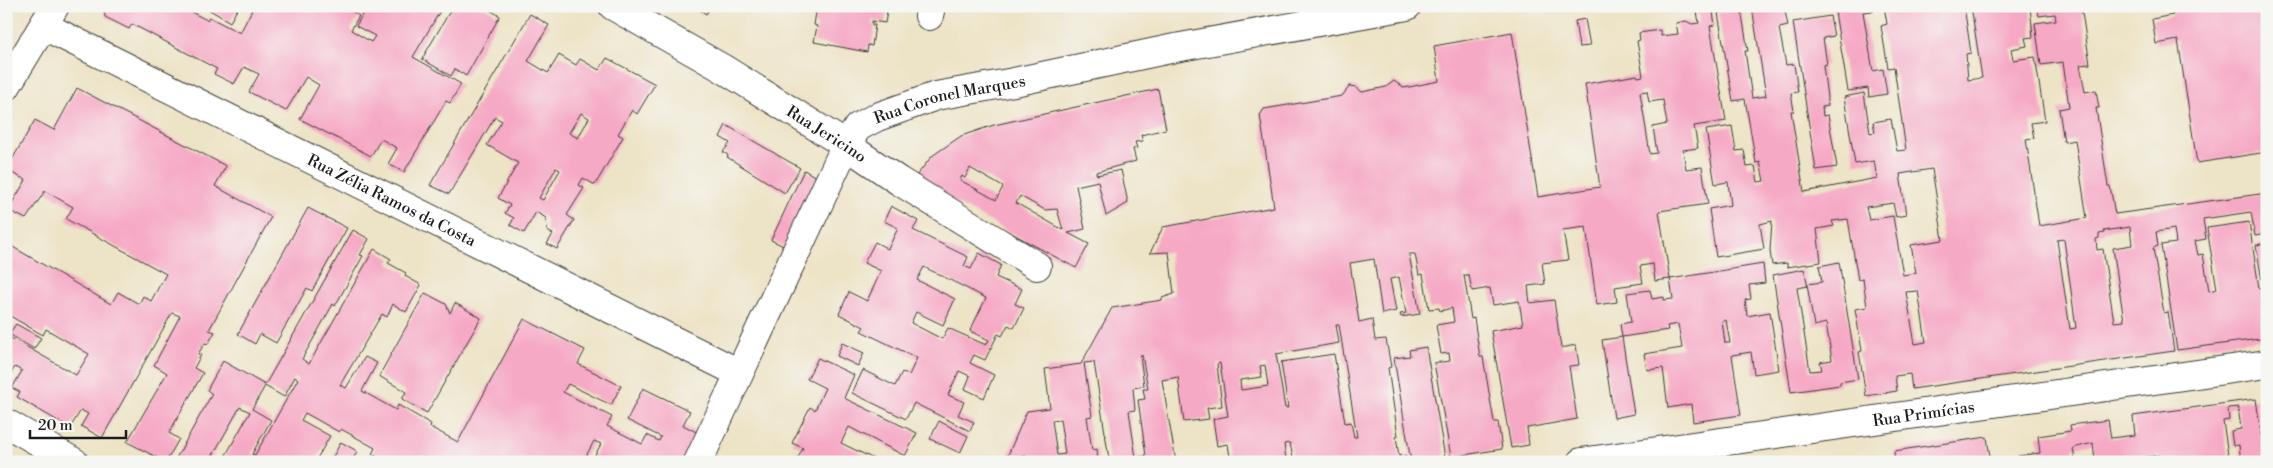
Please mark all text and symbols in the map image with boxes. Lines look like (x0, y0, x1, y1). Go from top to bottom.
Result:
street label: Rua Coronel Marques (871, 71, 1027, 128)
street label: Rua Jericino (783, 102, 870, 167)
street label: Rua Zélia Ramos da Costa (304, 150, 480, 252)
street label: Rua Primícias (1871, 397, 1976, 431)
scale bar (30, 408, 126, 440)
text: 20 m (38, 416, 73, 435)

